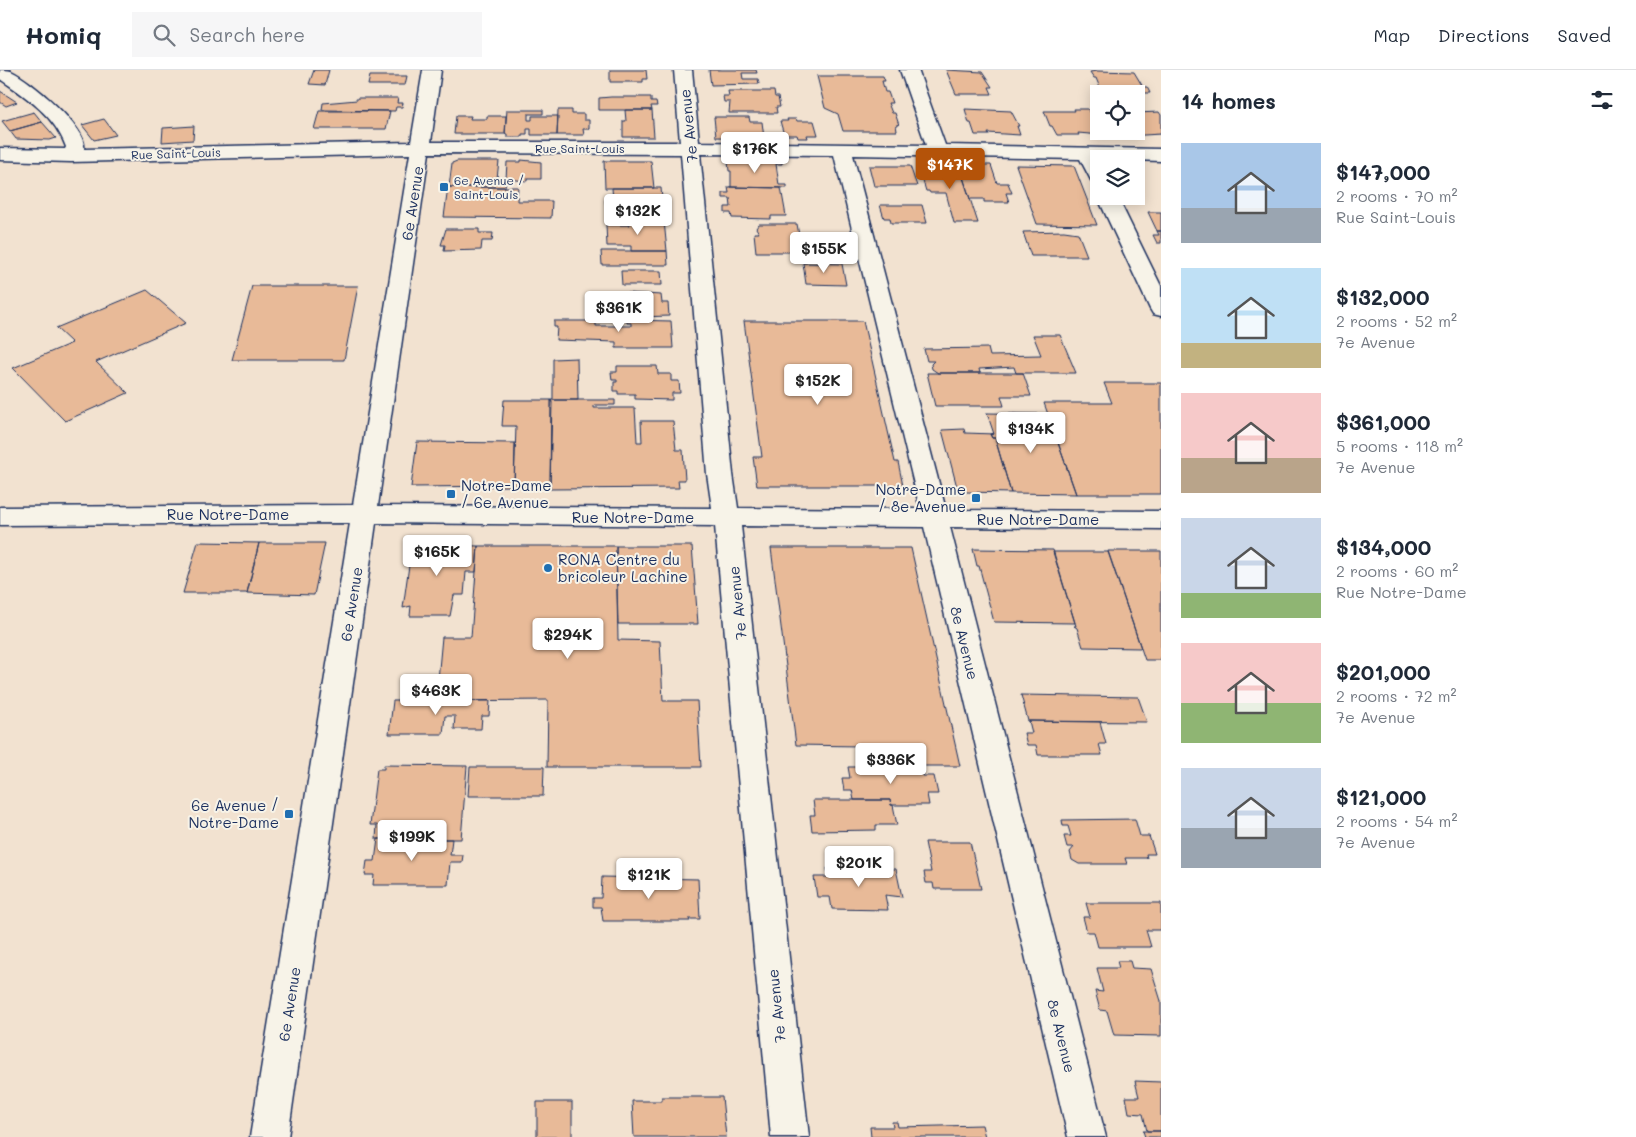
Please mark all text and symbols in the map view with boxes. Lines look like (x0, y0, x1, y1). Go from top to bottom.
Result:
search box (132, 12, 482, 57)
text: Homiq (25, 19, 102, 50)
icon: search (150, 21, 178, 49)
text: Search here (190, 22, 305, 47)
text: Map (1373, 23, 1410, 47)
text: Directions (1438, 23, 1530, 47)
text: Saved (1558, 23, 1611, 47)
map controls (1090, 85, 1145, 205)
button: locate (1090, 85, 1145, 140)
icon: filters (1588, 86, 1616, 114)
text: 14 homes (1181, 87, 1276, 114)
street label: 7e Avenue (674, 88, 702, 164)
pin: $176K (720, 132, 790, 174)
text: $176K (732, 137, 778, 158)
street label: Rue Saint-Louis (535, 140, 625, 156)
street label: Rue Saint-Louis (131, 143, 221, 163)
pin: $147K (915, 148, 985, 190)
button: layers (1090, 150, 1145, 205)
text: $147K (927, 153, 973, 174)
text: $147,000 (1336, 158, 1430, 185)
icon: home (1221, 163, 1281, 223)
street label: 6e Avenue (396, 164, 428, 242)
place label: 6e Avenue / Saint-Louis (454, 172, 524, 202)
marker: 6e Avenue / Saint-Louis (438, 181, 450, 193)
text: 2 rooms · 70 m² (1336, 185, 1457, 206)
pin: $132K (603, 194, 673, 236)
text: $132K (615, 199, 661, 220)
text: Rue Saint-Louis (1336, 206, 1456, 227)
pin: $155K (789, 232, 859, 274)
text: $155K (801, 237, 847, 258)
text: $132,000 (1336, 283, 1430, 310)
icon: home (1221, 288, 1281, 348)
pin: $361K (584, 290, 654, 333)
text: $361K (596, 296, 642, 317)
text: 2 rooms · 52 m² (1336, 310, 1457, 331)
text: 7e Avenue (1336, 331, 1415, 352)
pin: $152K (783, 364, 853, 406)
text: $152K (795, 369, 841, 390)
text: $361,000 (1336, 408, 1431, 435)
pin: $134K (996, 412, 1066, 454)
icon: home (1221, 413, 1281, 473)
text: $134K (1007, 417, 1055, 438)
text: 5 rooms · 118 m² (1336, 435, 1463, 456)
text: 7e Avenue (1336, 456, 1415, 477)
place label: Notre-Dame / 6e Avenue (461, 475, 552, 512)
place label: Notre-Dame / 8e Avenue (875, 479, 966, 516)
marker: Notre-Dame / 6e Avenue (445, 488, 457, 500)
marker: Notre-Dame / 8e Avenue (970, 492, 982, 504)
street label: Rue Notre-Dame (167, 504, 289, 524)
street label: Rue Notre-Dame (572, 507, 694, 527)
street label: Rue Notre-Dame (977, 509, 1099, 529)
text: $134,000 (1336, 533, 1431, 560)
pin: $165K (402, 534, 472, 577)
icon: home (1221, 538, 1281, 598)
text: $165K (414, 540, 460, 561)
place label: RONA Centre du bricoleur Lachine (558, 549, 688, 586)
text: 2 rooms · 60 m² (1336, 560, 1458, 581)
marker: RONA Centre du bricoleur Lachine (542, 562, 554, 574)
street label: 6e Avenue (335, 565, 367, 643)
street label: 7e Avenue (723, 565, 751, 641)
text: Rue Notre-Dame (1336, 581, 1467, 602)
street label: 8e Avenue (946, 604, 984, 682)
pin: $294K (533, 618, 603, 660)
text: $294K (543, 623, 593, 644)
text: $201,000 (1336, 658, 1430, 685)
icon: home (1221, 663, 1281, 723)
pin: $463K (401, 674, 471, 716)
text: $463K (411, 679, 461, 700)
text: 2 rooms · 72 m² (1336, 685, 1457, 706)
text: 7e Avenue (1336, 706, 1415, 727)
pin: $336K (856, 742, 926, 785)
text: $336K (866, 748, 916, 769)
text: $121,000 (1336, 783, 1426, 810)
icon: home (1221, 788, 1281, 848)
place label: 6e Avenue / Notre-Dame (188, 795, 279, 832)
marker: 6e Avenue / Notre-Dame (283, 808, 295, 820)
text: 2 rooms · 54 m² (1336, 810, 1457, 831)
pin: $199K (377, 820, 447, 862)
text: $199K (389, 825, 435, 846)
text: 7e Avenue (1336, 831, 1415, 852)
pin: $201K (824, 846, 894, 888)
text: $201K (836, 851, 882, 872)
pin: $121K (614, 858, 684, 900)
text: $121K (627, 863, 671, 884)
street label: 6e Avenue (273, 965, 305, 1043)
street label: 7e Avenue (762, 968, 790, 1044)
street label: 8e Avenue (1043, 997, 1081, 1075)

